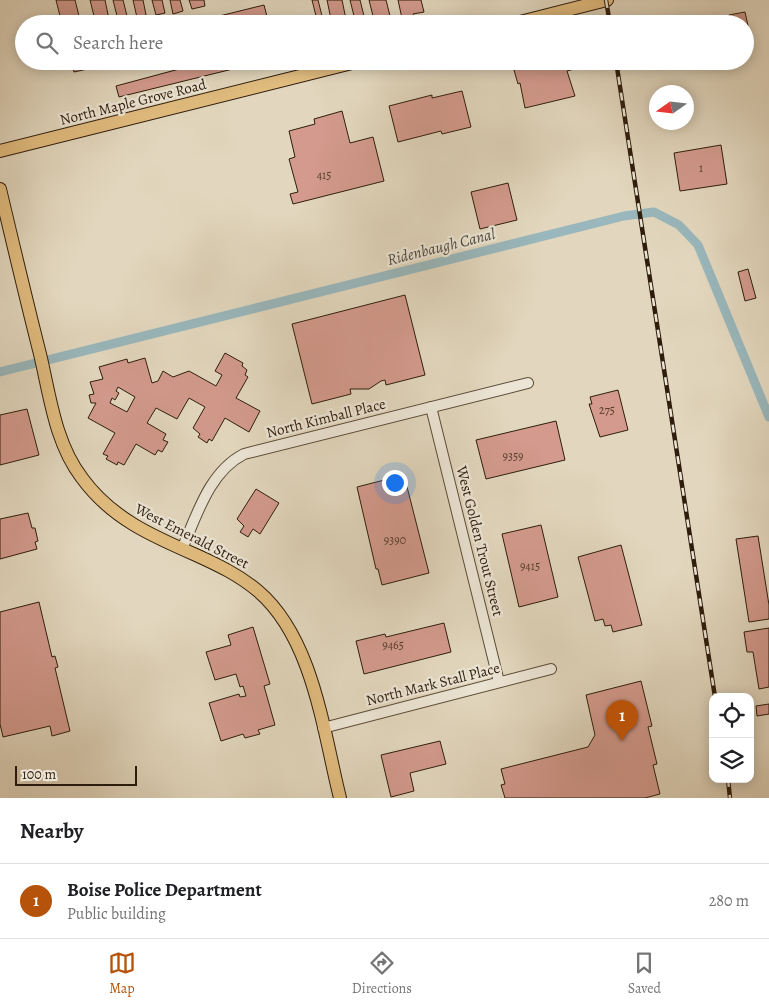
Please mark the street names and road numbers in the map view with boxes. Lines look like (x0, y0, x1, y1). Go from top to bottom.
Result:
street label: North Maple Grove Road (58, 74, 209, 130)
street label: North Kimball Place (264, 393, 388, 443)
street label: West Golden Trout Street (451, 463, 508, 618)
street label: West Emerald Street (131, 498, 252, 573)
street label: North Mark Stall Place (364, 658, 502, 710)

